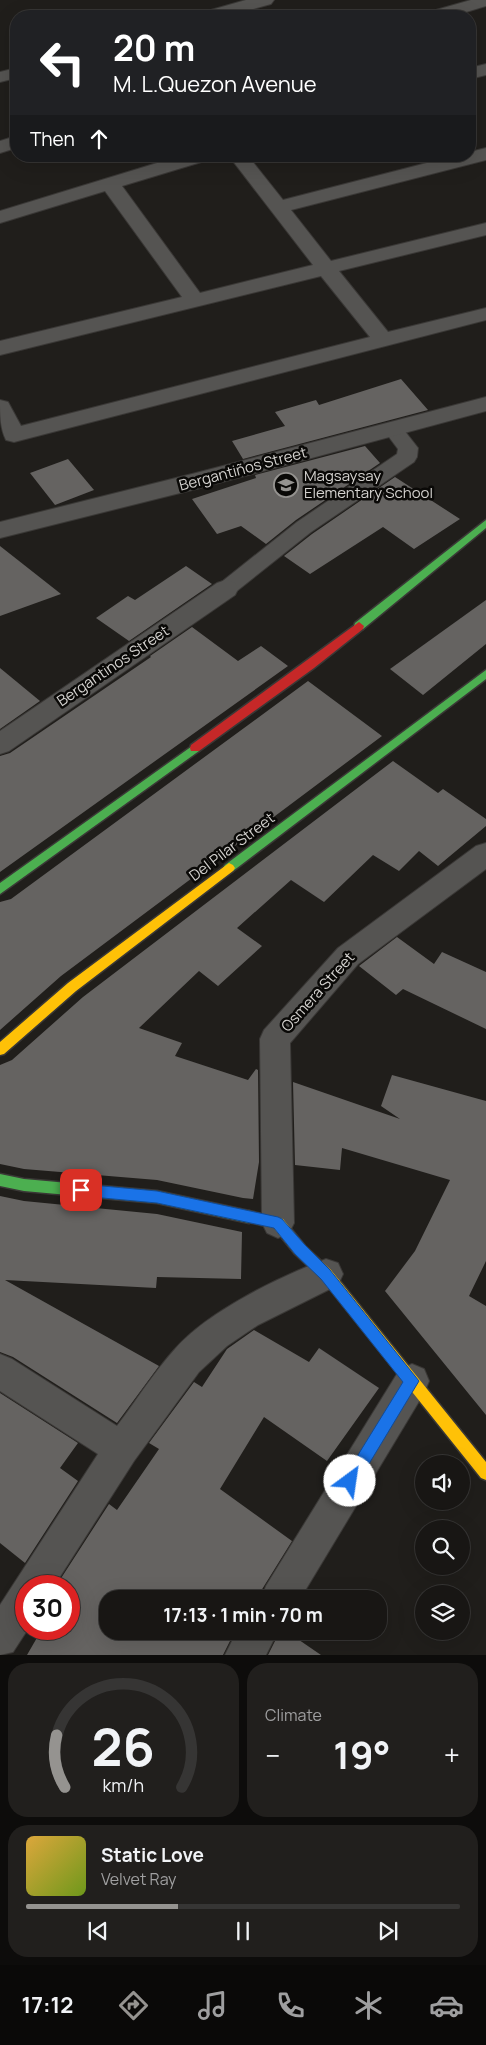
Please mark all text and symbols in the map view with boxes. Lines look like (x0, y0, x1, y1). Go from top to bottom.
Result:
text: 20 m (113, 24, 195, 72)
icon: left (30, 30, 95, 95)
text: M. L.Quezon Avenue (113, 69, 317, 99)
icon: ahead (85, 125, 113, 153)
text: Then (30, 126, 75, 152)
street label: Bergantiños Street (177, 441, 309, 496)
place label: Magsaysay Elementary School (304, 465, 433, 503)
school or university icon: Magsaysay Elementary School (273, 472, 299, 498)
street label: Bergantinos Street (52, 620, 173, 711)
street label: Del Pilar Street (185, 807, 279, 886)
street label: Osmera Street (276, 947, 359, 1036)
pin (60, 1169, 102, 1211)
icon: arrive (67, 1176, 95, 1204)
position arrow (323, 1454, 375, 1506)
map controls (415, 1455, 470, 1640)
button: sound (415, 1455, 470, 1510)
button: search (415, 1520, 470, 1575)
speed limit sign: 30 (15, 1575, 80, 1640)
button: layers (415, 1585, 470, 1640)
text: 17:13 · 1 min · 70 m (163, 1602, 323, 1628)
text: Climate (265, 1704, 322, 1726)
text: 26 (92, 1711, 155, 1782)
text: 19° (333, 1728, 391, 1780)
text: − (265, 1736, 280, 1774)
text: + (444, 1736, 460, 1774)
text: km/h (103, 1773, 144, 1797)
text: Static Love (101, 1842, 204, 1868)
text: Velvet Ray (101, 1868, 177, 1890)
icon: previous (84, 1917, 112, 1945)
icon: pause (229, 1917, 257, 1945)
icon: next (374, 1917, 402, 1945)
icon: directions (116, 1988, 151, 2023)
icon: music (195, 1988, 230, 2023)
icon: phone (273, 1988, 308, 2023)
icon: climate (351, 1988, 386, 2023)
icon: car (429, 1988, 464, 2023)
text: 17:12 (22, 1990, 73, 2020)

